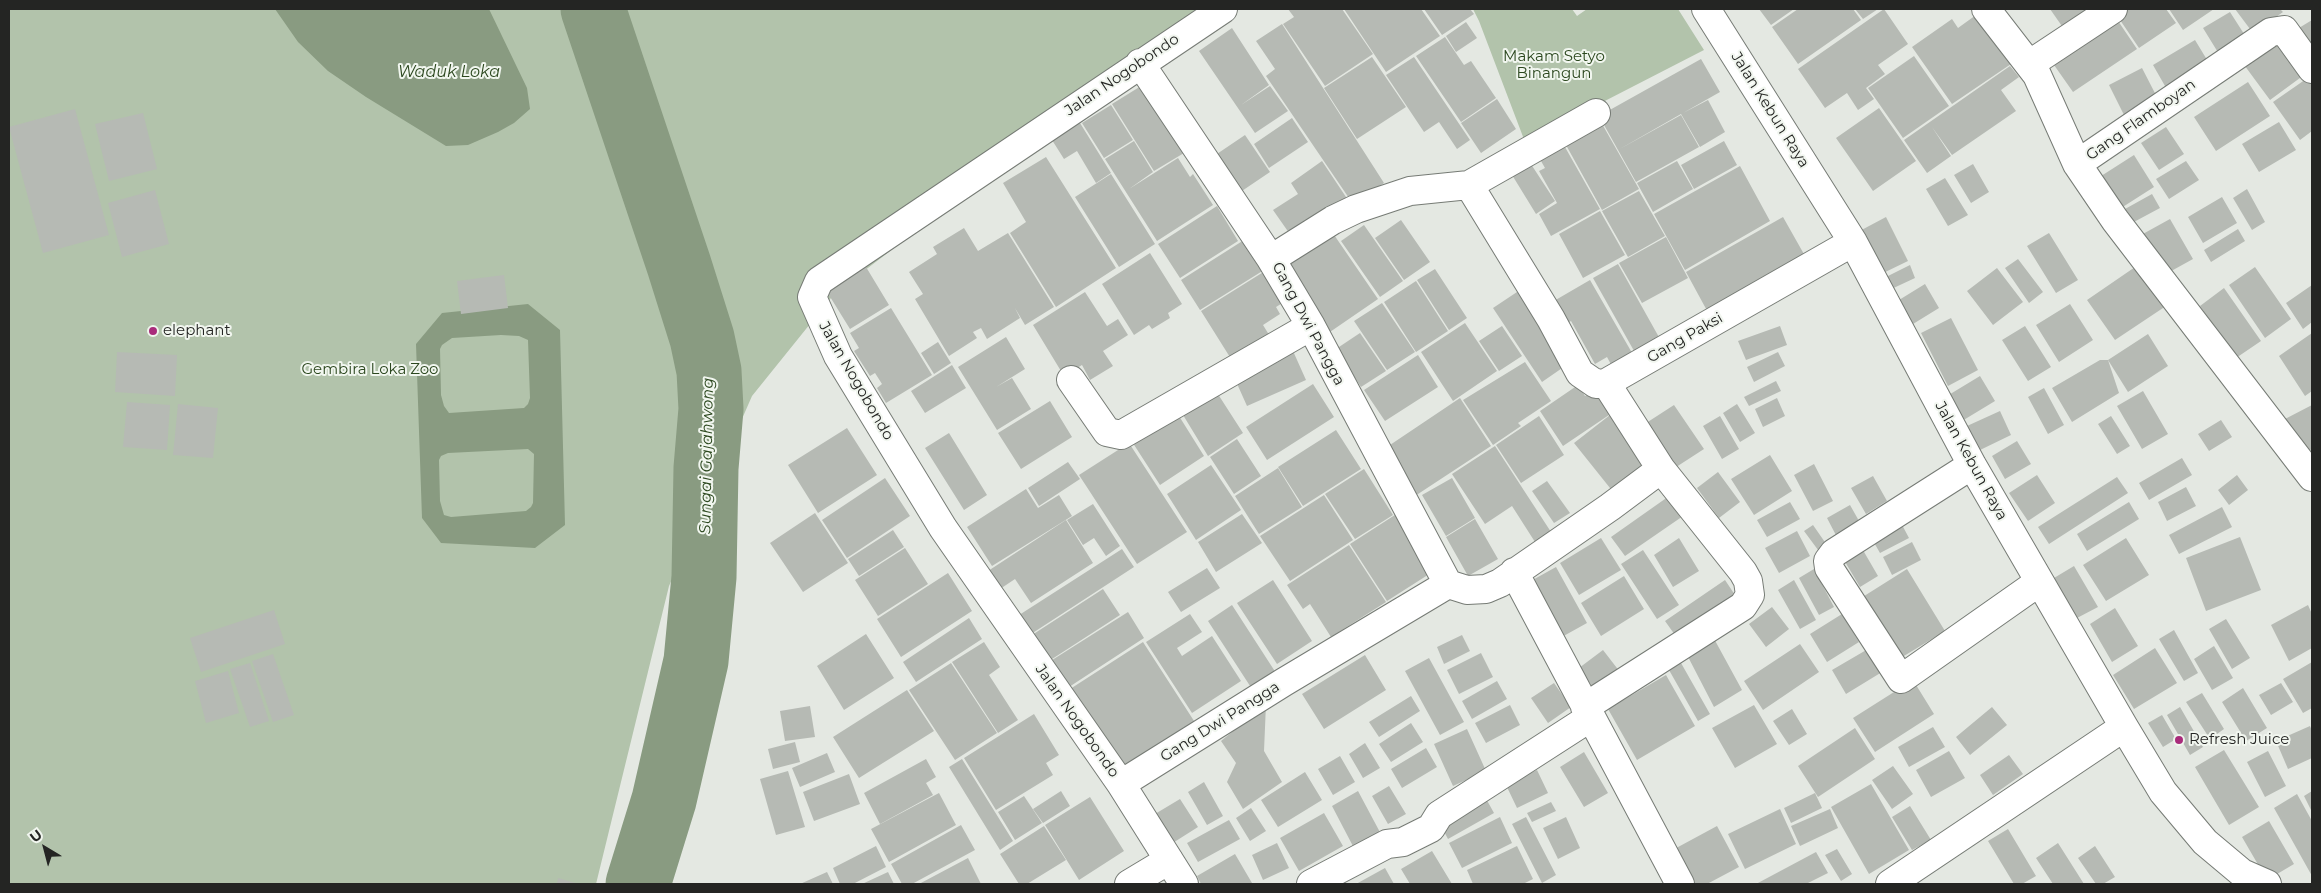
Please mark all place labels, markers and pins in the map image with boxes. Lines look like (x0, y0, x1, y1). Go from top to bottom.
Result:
place label: elephant (163, 322, 231, 340)
marker: elephant (147, 325, 159, 337)
place label: Refresh Juice (2189, 731, 2289, 749)
marker: Refresh Juice (2173, 734, 2185, 746)

